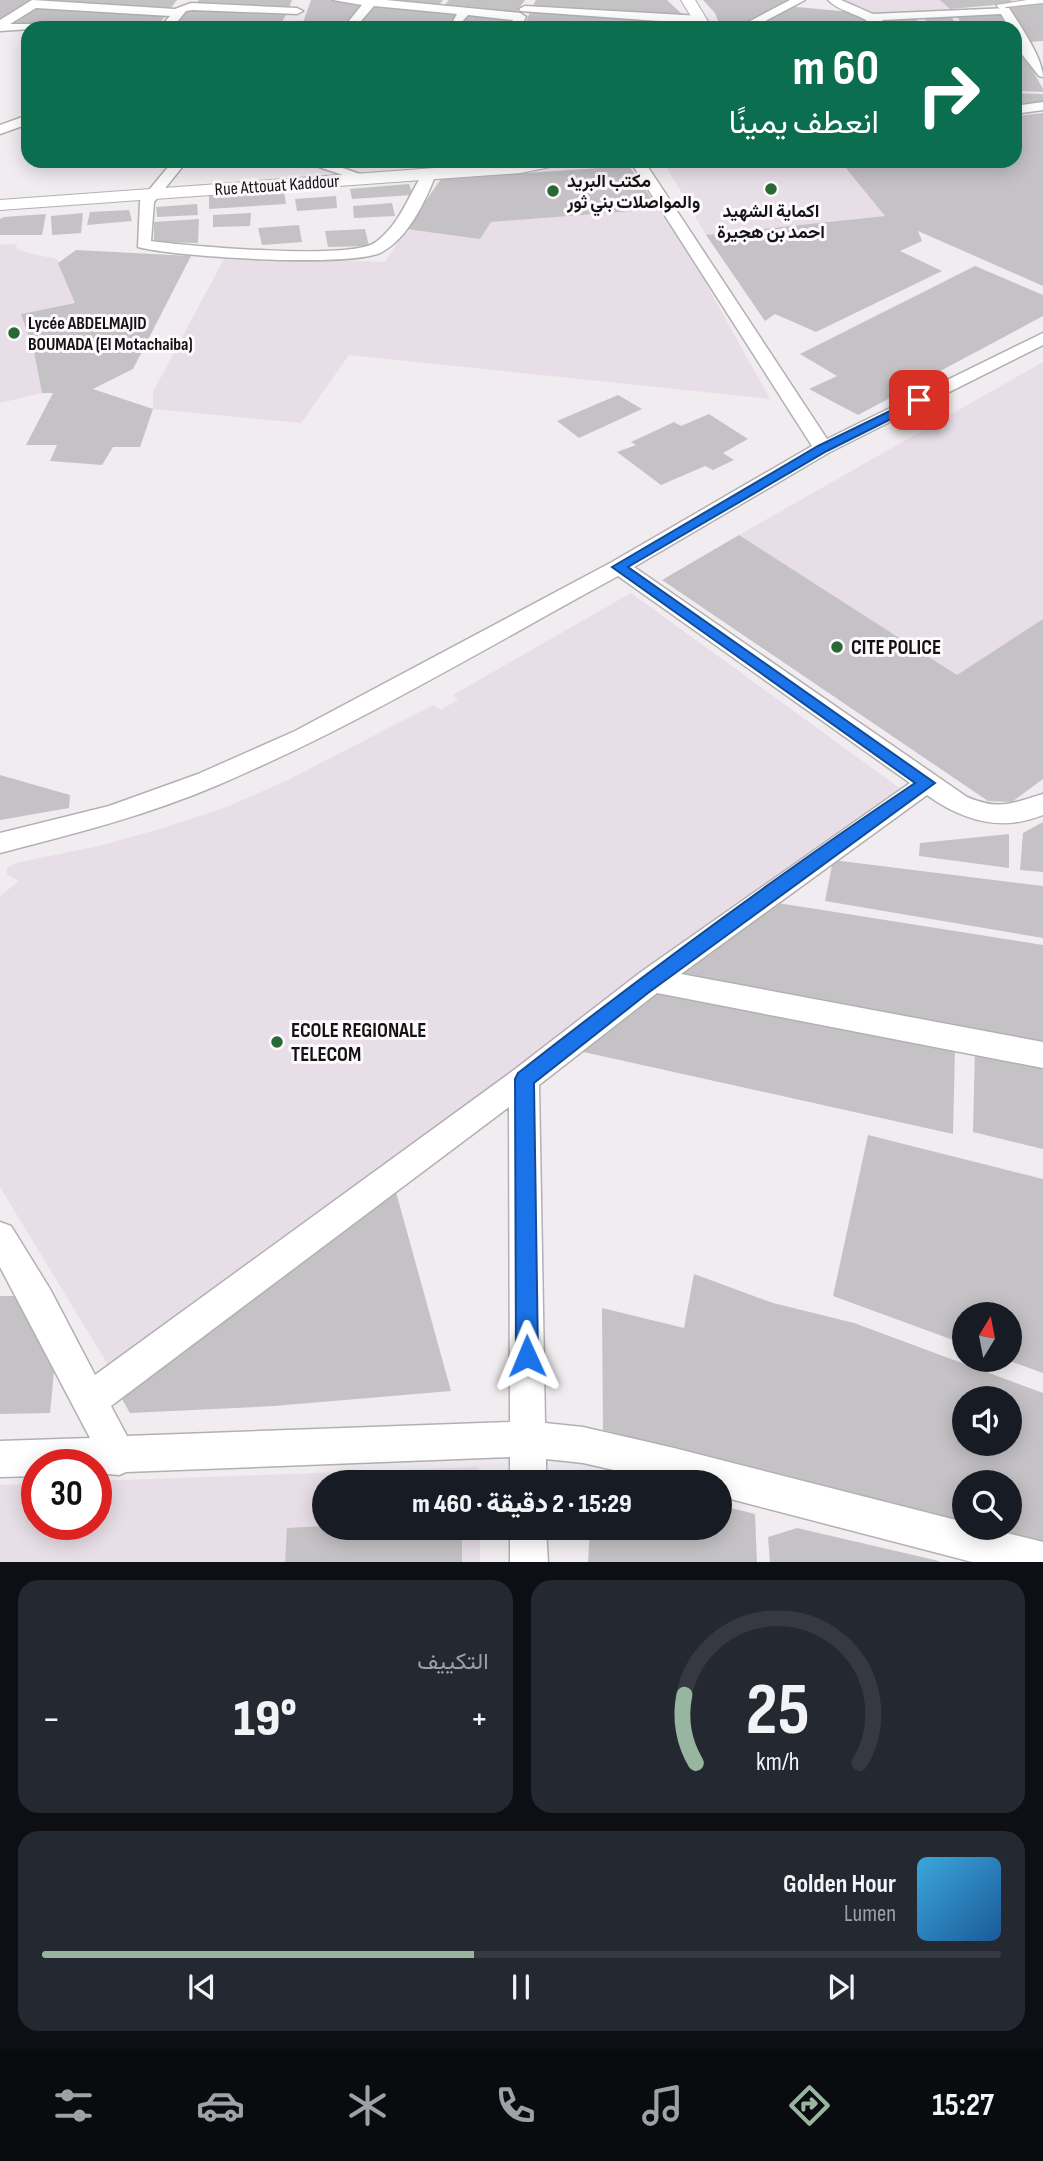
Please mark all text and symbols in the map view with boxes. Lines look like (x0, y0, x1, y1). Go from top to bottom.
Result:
text: 60 m (792, 40, 879, 99)
icon: right (903, 49, 994, 140)
text: انعطف يمينًا (729, 104, 879, 143)
street label: Rue Attouat Kaddour (214, 171, 340, 200)
place label: مكتب البريد والمواصلات بني ثور (566, 171, 700, 217)
marker: اكماية الشهيد احمد بن هجيرة (763, 181, 779, 197)
marker: مكتب البريد والمواصلات بني ثور (545, 183, 561, 199)
place label: اكماية الشهيد احمد بن هجيرة (717, 201, 825, 243)
place label: Lycée ABDELMAJID BOUMADA (El Motachaiba) (28, 313, 193, 355)
marker: Lycée ABDELMAJID BOUMADA (El Motachaiba) (6, 325, 22, 341)
pin (889, 370, 949, 430)
icon: arrive (900, 381, 938, 419)
place label: CITE POLICE (851, 635, 941, 660)
marker: CITE POLICE (829, 639, 845, 655)
place label: ECOLE REGIONALE TELECOM (291, 1018, 427, 1067)
marker: ECOLE REGIONALE TELECOM (269, 1034, 285, 1050)
north arrow (952, 1302, 1022, 1372)
map controls (952, 1302, 1022, 1540)
position arrow (490, 1319, 564, 1393)
button: sound (952, 1386, 1022, 1456)
speed limit sign: 30 (21, 1449, 112, 1540)
button: search (952, 1470, 1022, 1540)
text: 15:29 · 2 دقيقة · 460 m (412, 1489, 632, 1520)
text: التكييف (417, 1648, 489, 1676)
text: 25 (746, 1667, 810, 1755)
text: 19° (234, 1688, 297, 1751)
text: − (42, 1697, 61, 1742)
text: + (470, 1697, 489, 1742)
text: km/h (756, 1746, 799, 1777)
text: Golden Hour (783, 1869, 896, 1900)
text: Lumen (844, 1900, 896, 1928)
icon: previous (183, 1968, 221, 2006)
icon: pause (502, 1968, 540, 2006)
icon: next (822, 1968, 860, 2006)
icon: filters (49, 2081, 98, 2130)
icon: car (196, 2081, 245, 2130)
icon: climate (343, 2081, 392, 2130)
icon: phone (491, 2081, 540, 2130)
icon: music (638, 2081, 687, 2130)
icon: directions (785, 2081, 834, 2130)
text: 15:27 (932, 2086, 994, 2125)

